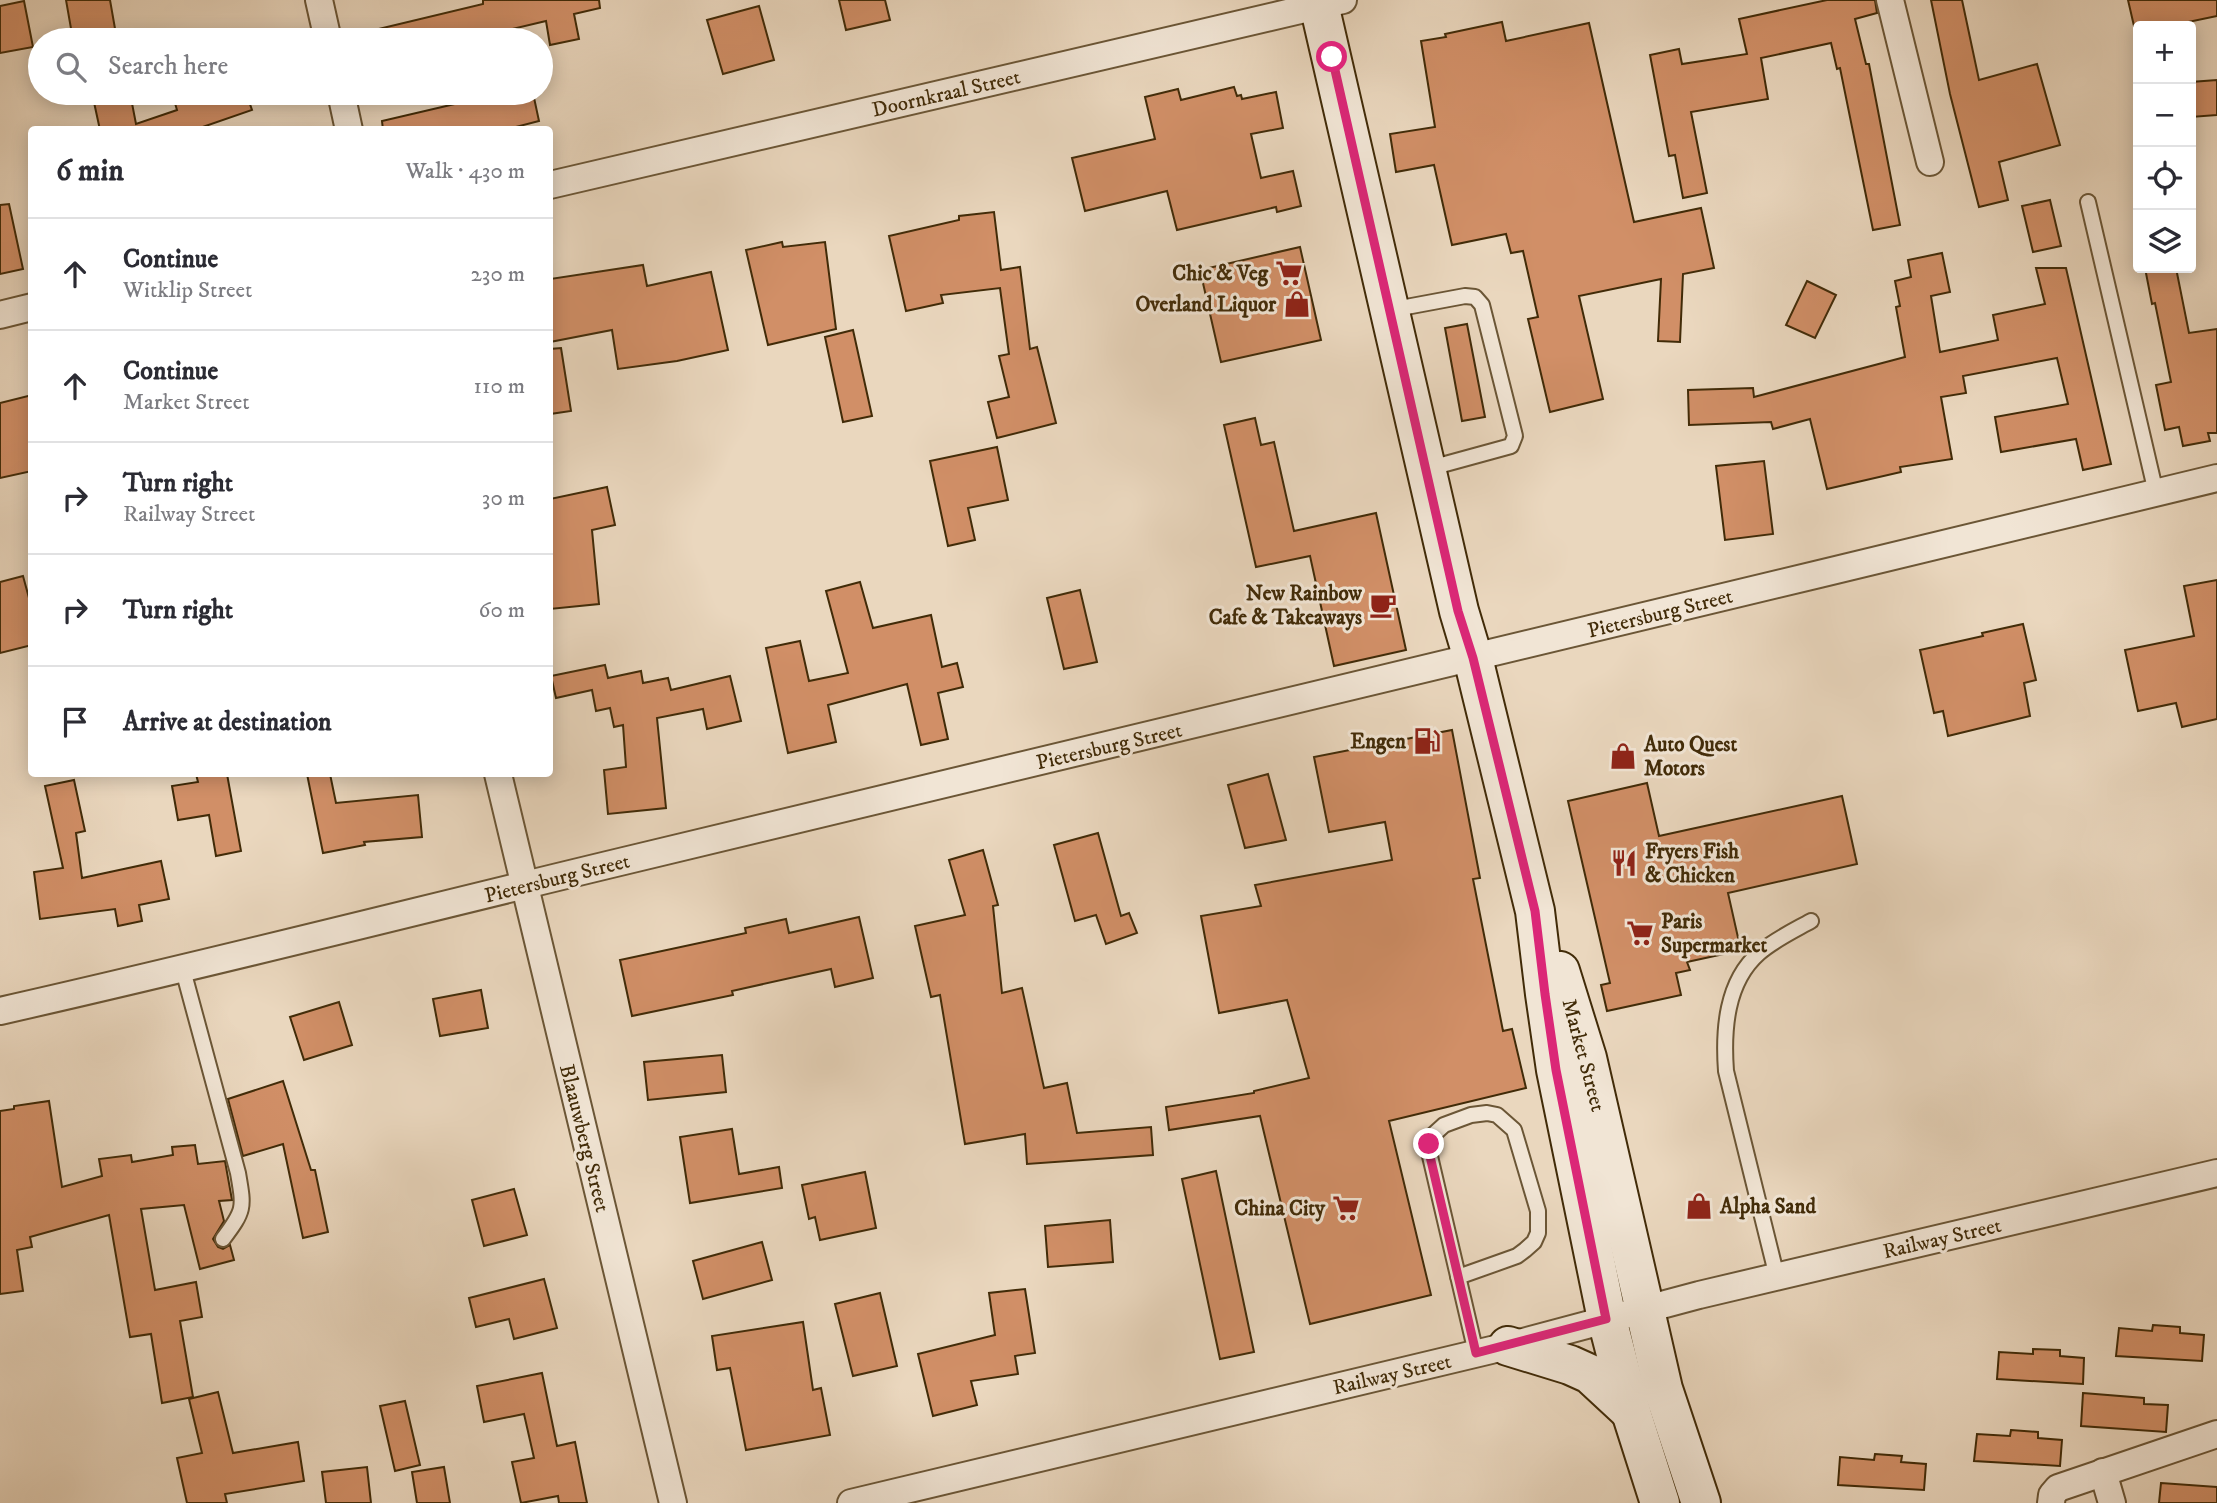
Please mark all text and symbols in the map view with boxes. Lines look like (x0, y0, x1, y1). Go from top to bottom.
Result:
map controls (2133, 21, 2196, 273)
button: + (2133, 21, 2196, 84)
search box (28, 28, 553, 105)
route start (1316, 41, 1347, 72)
icon: search (52, 48, 90, 86)
text: Search here (108, 50, 228, 83)
street label: Doornkraal Street (870, 64, 1023, 124)
button: − (2133, 84, 2196, 147)
button: locate (2133, 147, 2196, 210)
text: 6 min (56, 153, 124, 190)
text: Walk · 430 m (405, 157, 525, 186)
button: layers (2133, 210, 2196, 273)
text: Continue (123, 243, 218, 276)
icon: ahead (56, 255, 94, 293)
supermarket icon: Chic & Veg (1274, 258, 1304, 288)
text: 230 m (471, 260, 525, 289)
place label: Chic & Veg (1172, 261, 1269, 287)
text: Witklip Street (123, 276, 252, 305)
shop icon: Overland Liquor (1282, 289, 1312, 319)
place label: Overland Liquor (1135, 292, 1277, 318)
text: Continue (123, 355, 218, 388)
icon: ahead (56, 367, 94, 405)
text: 110 m (474, 372, 525, 401)
text: Market Street (123, 388, 250, 417)
text: Turn right (123, 467, 233, 500)
icon: right (56, 479, 94, 517)
text: 30 m (482, 484, 525, 513)
text: Railway Street (123, 500, 255, 529)
place label: New Rainbow Cafe & Takeaways (1209, 581, 1363, 631)
street label: Pietersburg Street (1585, 583, 1736, 645)
cafe icon: New Rainbow Cafe & Takeaways (1368, 590, 1398, 620)
icon: right (56, 591, 94, 629)
text: Turn right (123, 594, 233, 627)
text: 60 m (478, 596, 525, 625)
icon: arrive (56, 703, 94, 741)
text: Arrive at destination (123, 706, 332, 739)
street label: Pietersburg Street (1034, 718, 1185, 776)
fuel station icon: Engen (1412, 726, 1442, 756)
place label: Engen (1350, 729, 1407, 755)
place label: Auto Quest Motors (1643, 732, 1737, 782)
shop icon: Auto Quest Motors (1608, 741, 1638, 771)
place label: Fryers Fish & Chicken (1645, 839, 1740, 889)
street label: Pietersburg Street (482, 848, 633, 910)
restaurant icon: Fryers Fish & Chicken (1609, 848, 1639, 878)
place label: Paris Supermarket (1661, 909, 1768, 959)
supermarket icon: Paris Supermarket (1625, 918, 1655, 948)
street label: Market Street (1556, 996, 1611, 1115)
street label: Blaauwberg Street (553, 1062, 615, 1215)
route end (1413, 1128, 1444, 1159)
shop icon: Alpha Sand (1684, 1191, 1714, 1221)
supermarket icon: China City (1331, 1193, 1361, 1223)
place label: Alpha Sand (1719, 1194, 1816, 1220)
place label: China City (1234, 1196, 1326, 1222)
street label: Railway Street (1880, 1213, 2004, 1265)
street label: Railway Street (1330, 1349, 1454, 1401)

